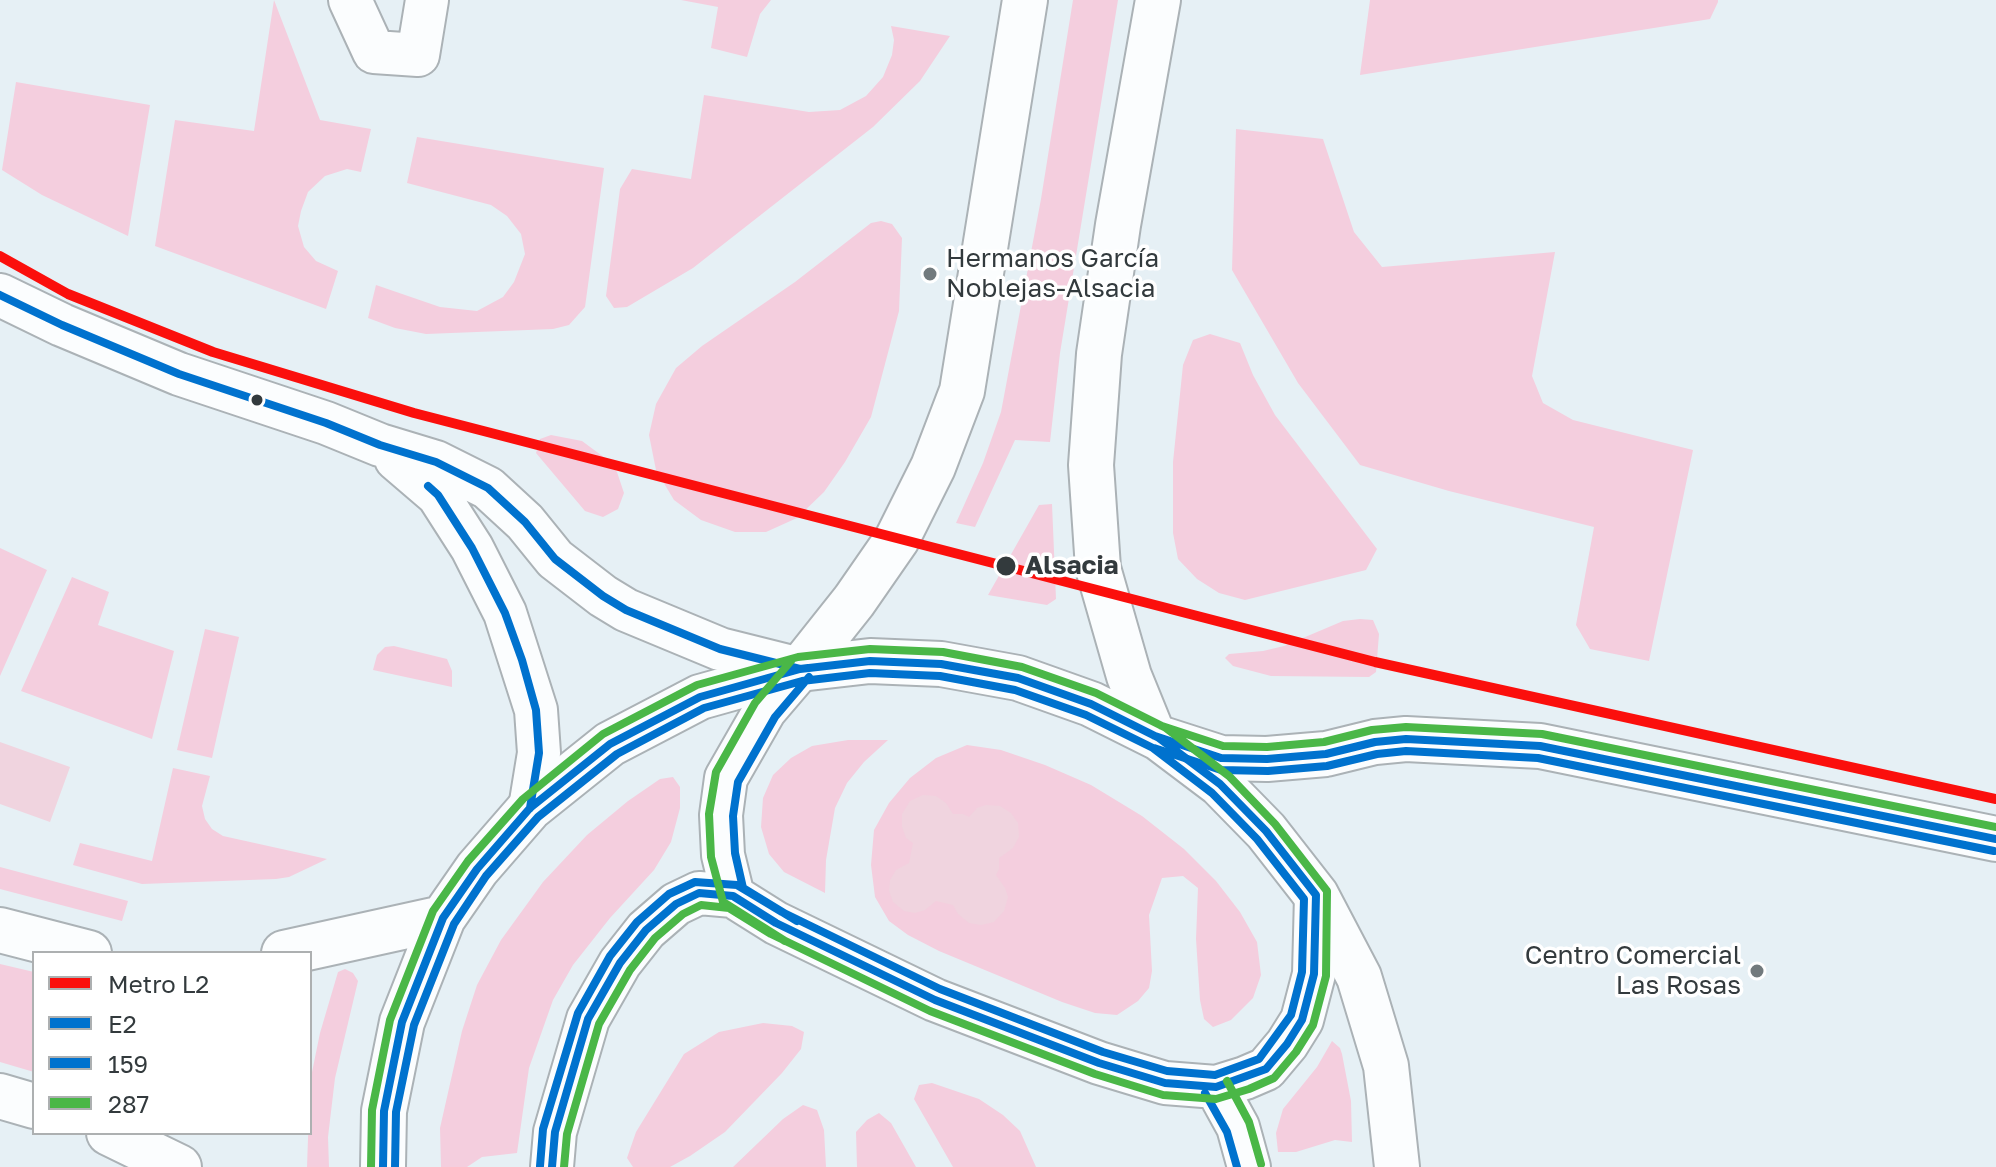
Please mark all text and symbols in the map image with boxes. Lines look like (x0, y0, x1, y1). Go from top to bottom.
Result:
place label: Hermanos García Noblejas-Alsacia (946, 243, 1159, 304)
marker: Hermanos García Noblejas-Alsacia (921, 265, 939, 283)
unlabelled marker (249, 392, 265, 408)
place label: Alsacia (1025, 550, 1119, 582)
marker: Alsacia (994, 554, 1018, 578)
place label: Centro Comercial Las Rosas (1525, 940, 1741, 1002)
legend (32, 951, 312, 1135)
marker: Centro Comercial Las Rosas (1748, 962, 1766, 980)
text: Metro L2 (108, 969, 209, 998)
text: E2 (108, 1009, 137, 1038)
text: 159 (108, 1049, 148, 1078)
text: 287 (108, 1089, 149, 1118)

